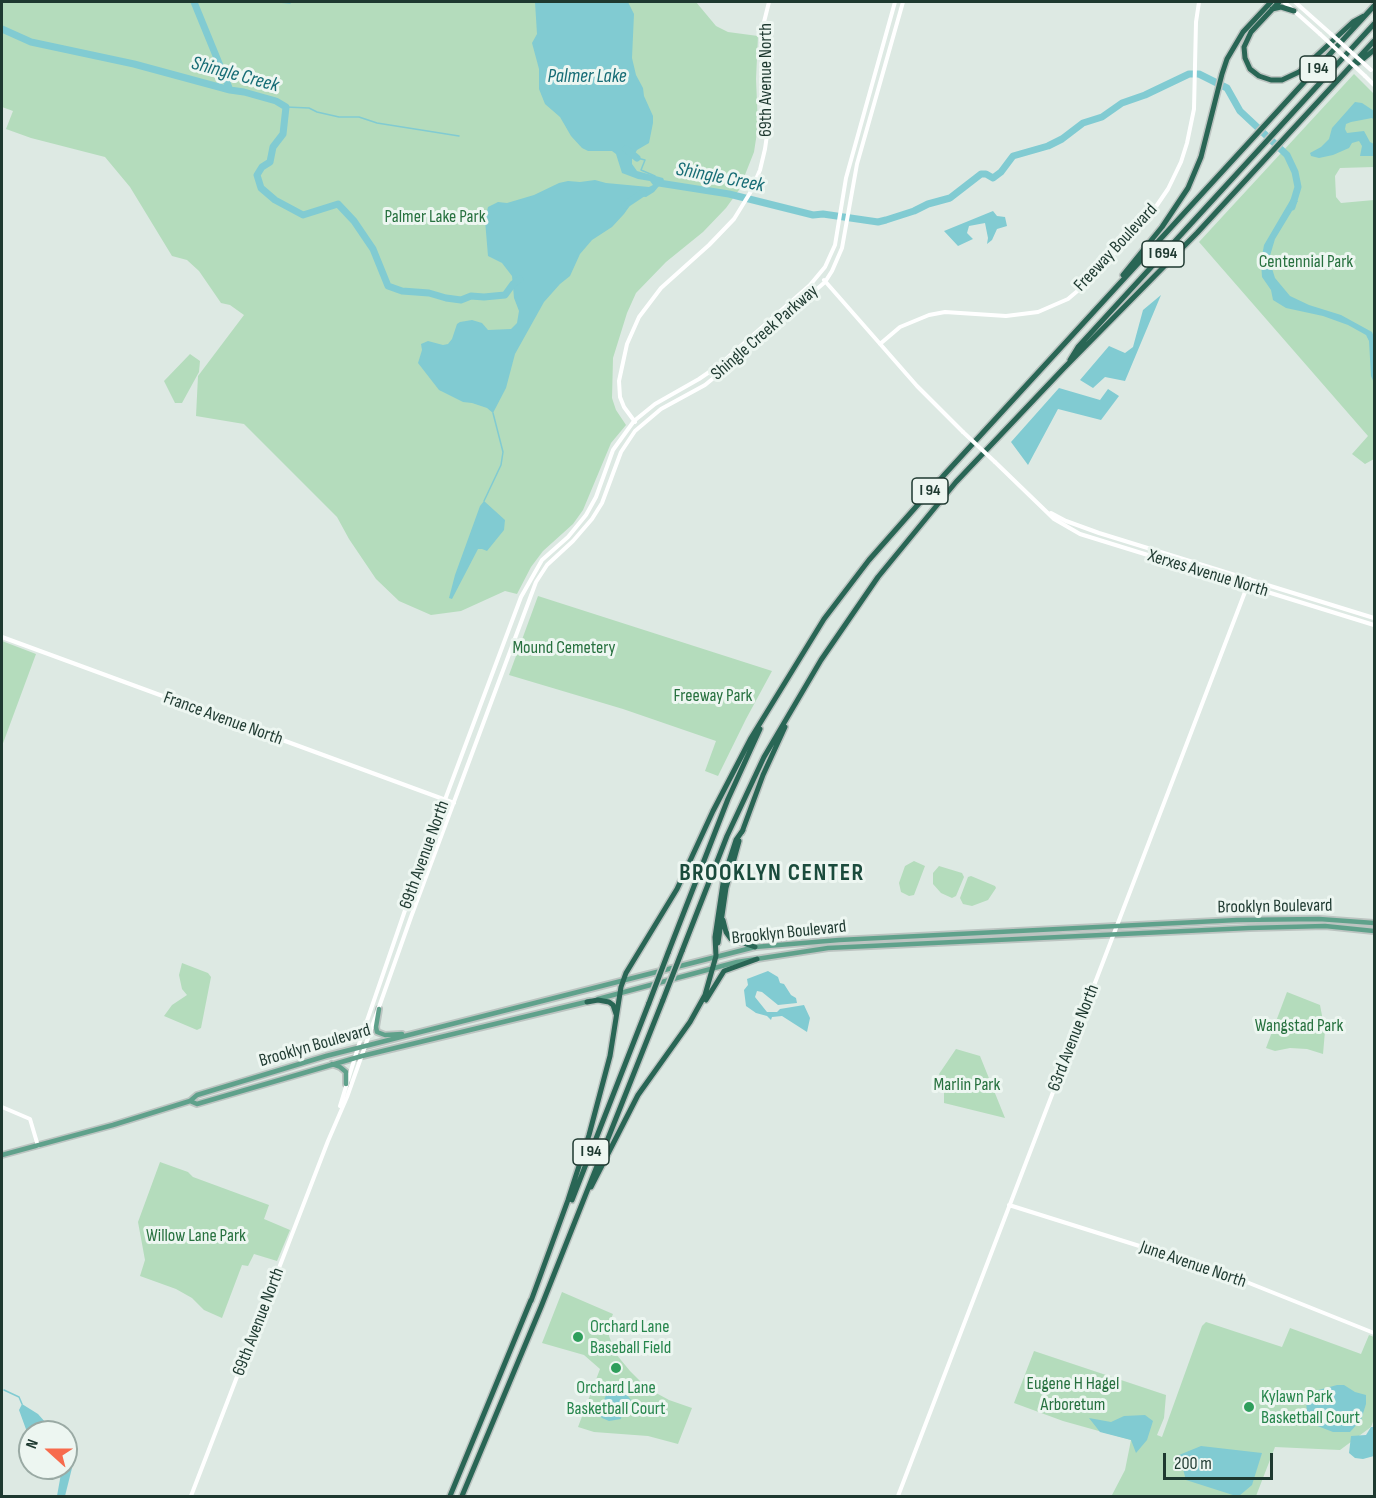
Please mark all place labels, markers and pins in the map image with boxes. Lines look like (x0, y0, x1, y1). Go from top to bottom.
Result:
place label: Orchard Lane Baseball Field (590, 1316, 671, 1358)
marker: Orchard Lane Baseball Field (571, 1330, 585, 1344)
marker: Orchard Lane Basketball Court (609, 1361, 623, 1375)
place label: Orchard Lane Basketball Court (566, 1377, 666, 1420)
place label: Kylawn Park Basketball Court (1261, 1386, 1360, 1428)
marker: Kylawn Park Basketball Court (1242, 1400, 1256, 1414)

